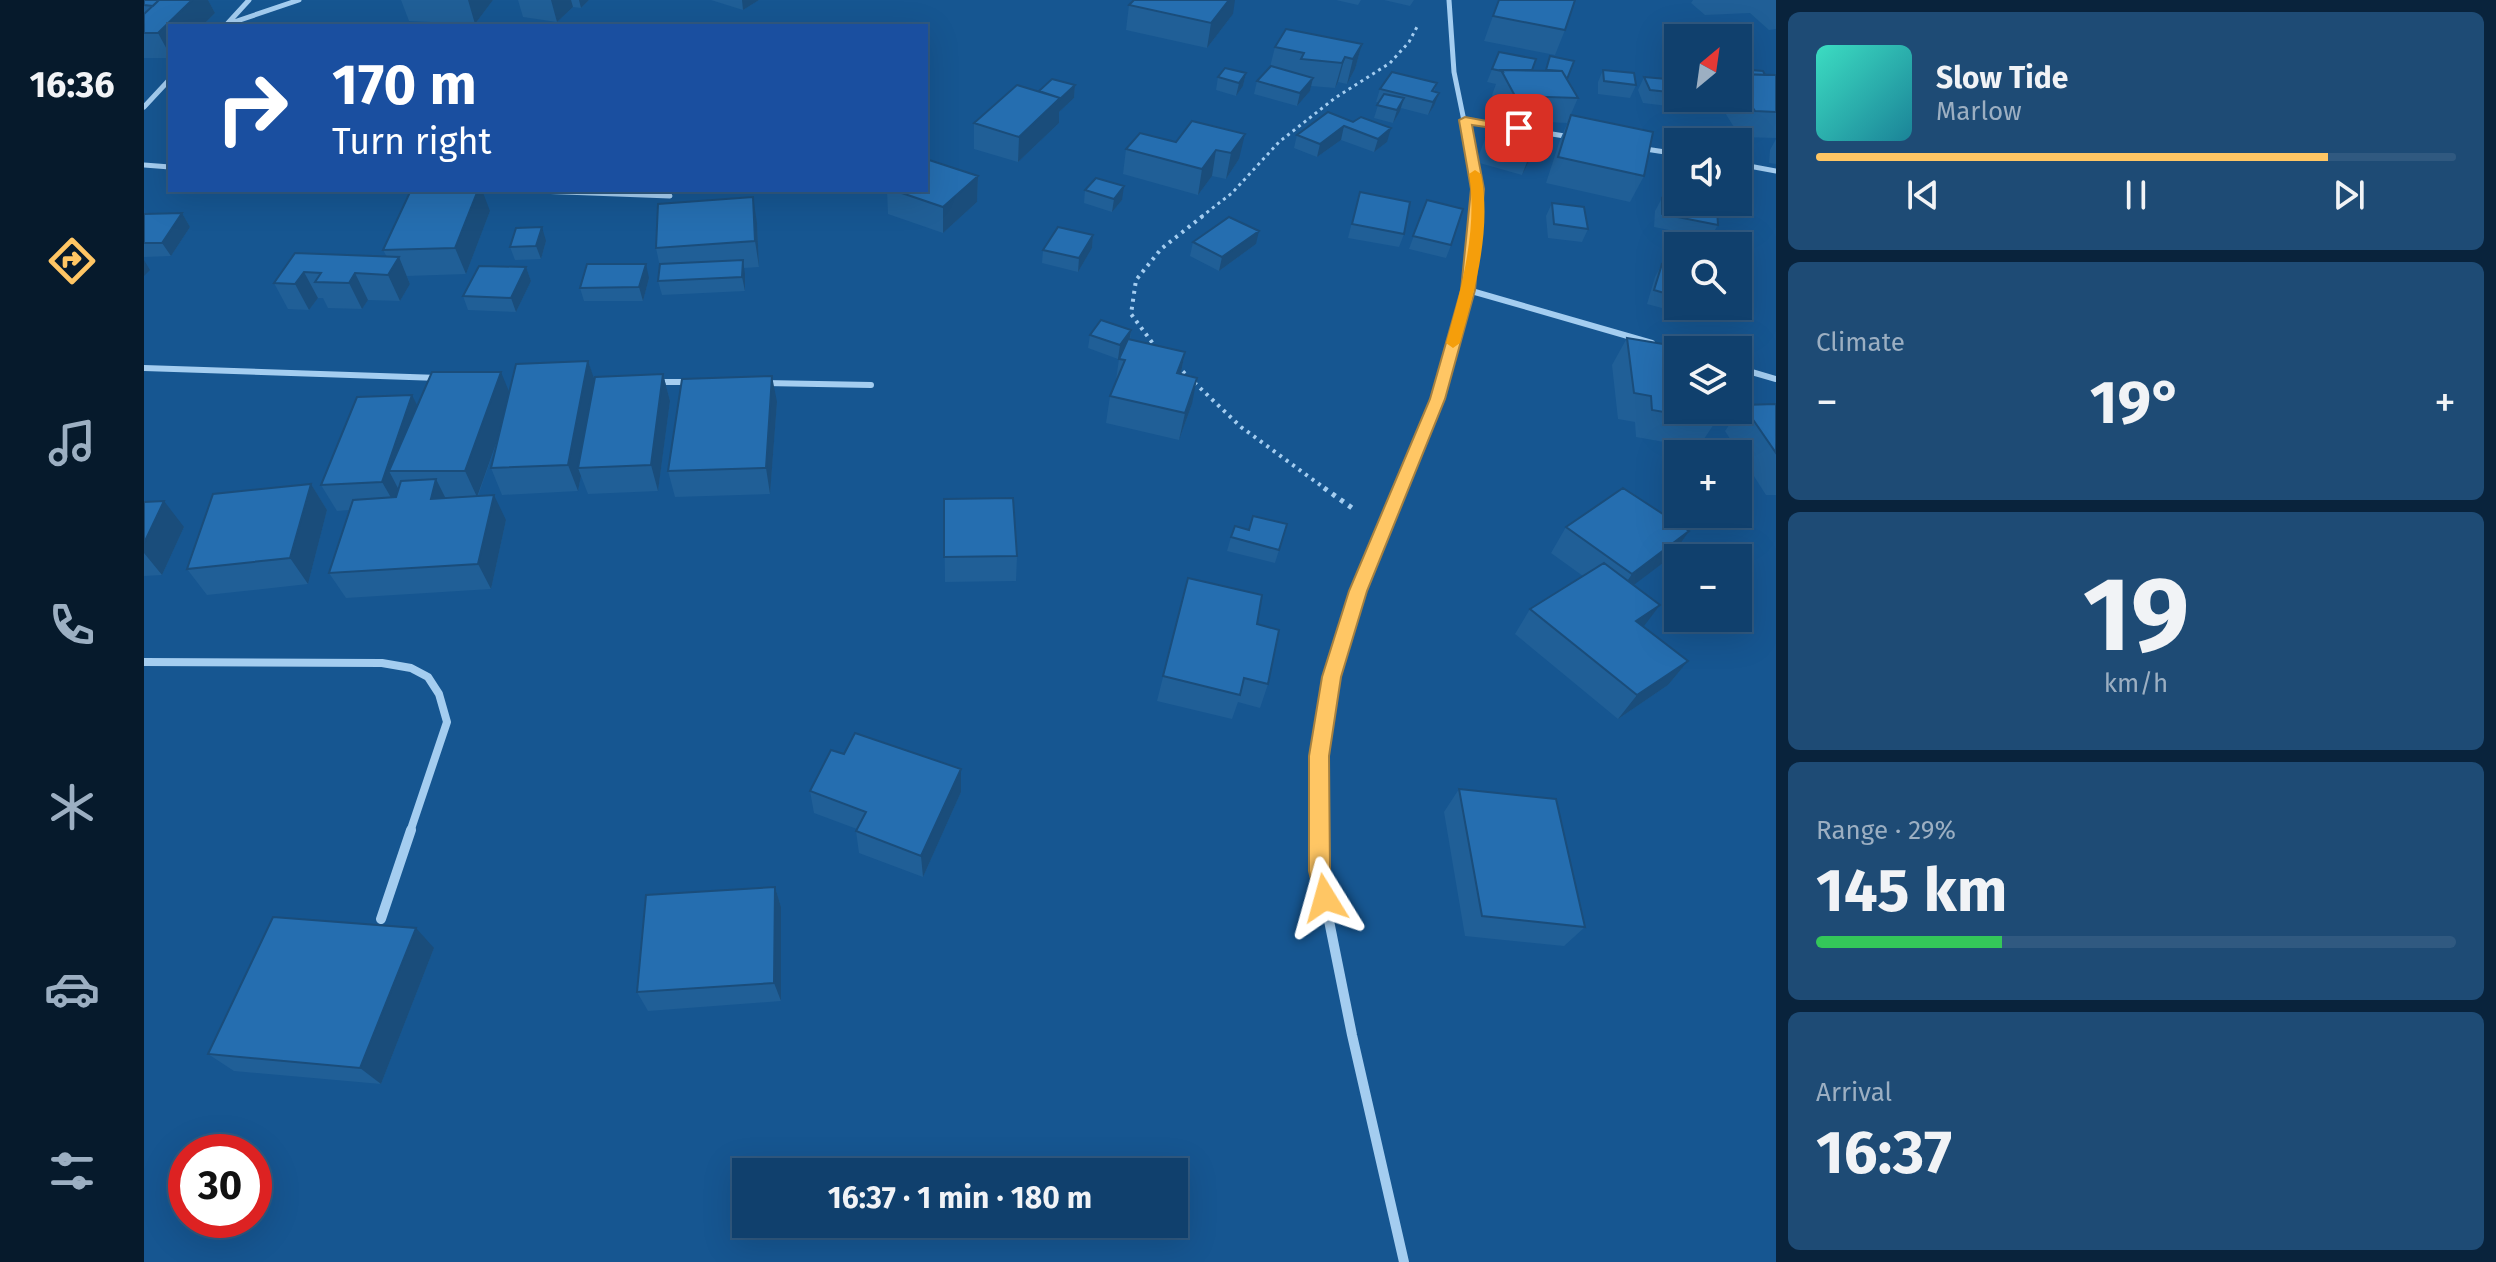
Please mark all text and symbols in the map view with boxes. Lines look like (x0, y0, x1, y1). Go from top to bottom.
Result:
north arrow (1664, 24, 1752, 112)
map controls (1664, 24, 1752, 632)
text: 170 m (332, 52, 477, 119)
icon: right (200, 56, 304, 160)
text: Slow Tide (1936, 60, 2068, 96)
text: 16:36 (29, 63, 115, 107)
pin (1485, 94, 1553, 162)
text: Marlow (1936, 96, 2022, 127)
icon: arrive (1497, 106, 1541, 150)
text: Turn right (332, 120, 492, 164)
button: sound (1664, 128, 1752, 216)
icon: previous (1901, 173, 1945, 217)
icon: pause (2114, 173, 2158, 217)
icon: next (2327, 173, 2371, 217)
button: search (1664, 232, 1752, 320)
icon: directions (44, 233, 100, 289)
text: Climate (1816, 327, 1905, 358)
button: layers (1664, 336, 1752, 424)
text: 19° (2090, 367, 2182, 439)
text: − (1816, 376, 1838, 429)
text: + (2434, 376, 2456, 429)
icon: music (44, 415, 100, 471)
button: + (1664, 440, 1752, 528)
button: − (1664, 544, 1752, 632)
text: 19 (2083, 553, 2189, 678)
icon: phone (44, 597, 100, 653)
text: km/h (2104, 668, 2168, 699)
icon: climate (44, 779, 100, 835)
text: Range · 29% (1816, 815, 1956, 846)
text: 145 km (1816, 855, 2007, 927)
position arrow (1283, 856, 1367, 940)
icon: car (44, 961, 100, 1017)
text: Arrival (1816, 1077, 1892, 1108)
text: 16:37 (1816, 1117, 1952, 1189)
speed limit sign: 30 (168, 1134, 272, 1238)
icon: filters (44, 1143, 100, 1199)
text: 16:37 · 1 min · 180 m (828, 1180, 1092, 1216)

